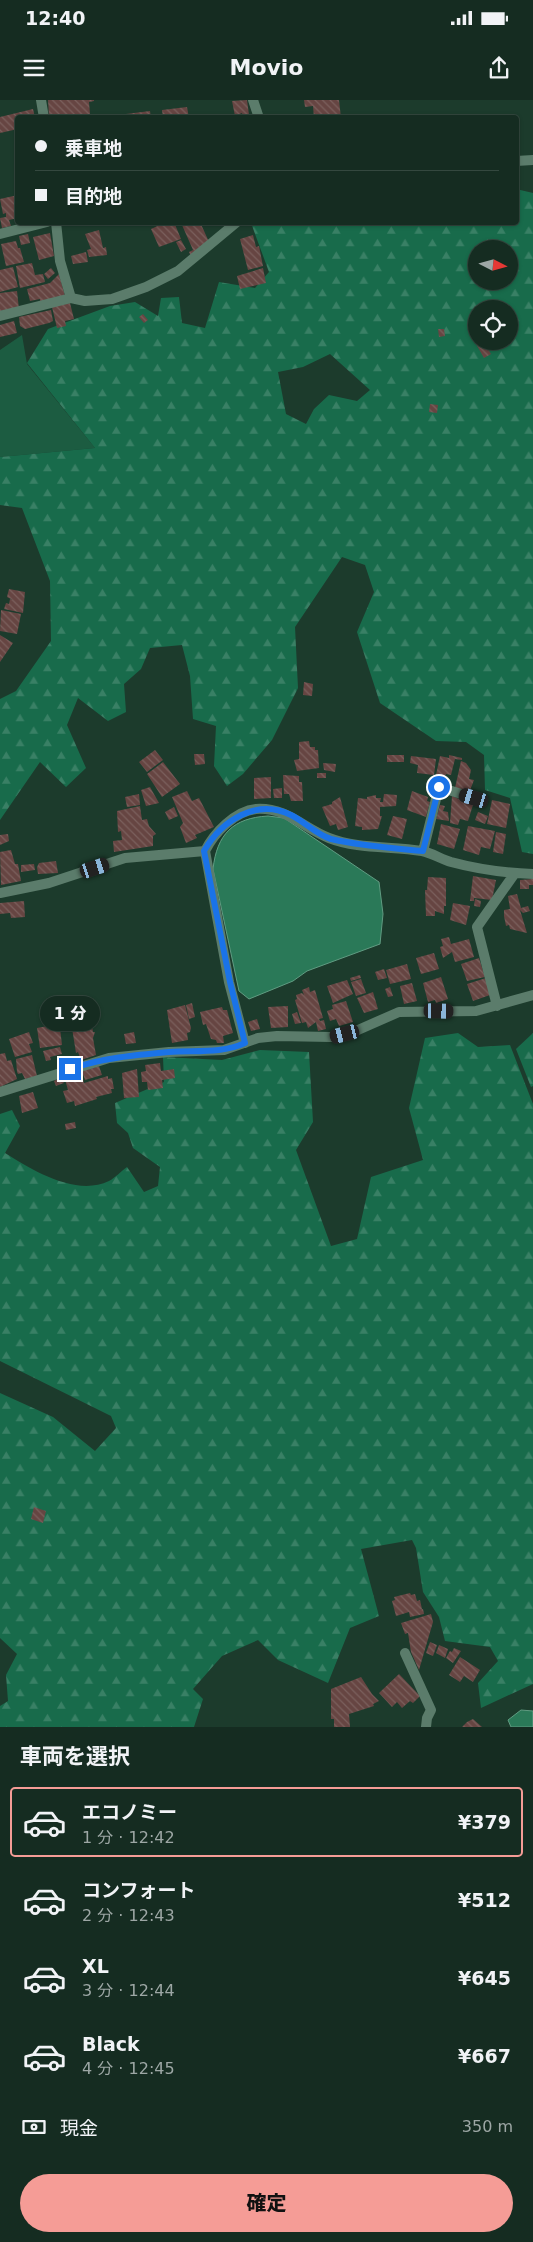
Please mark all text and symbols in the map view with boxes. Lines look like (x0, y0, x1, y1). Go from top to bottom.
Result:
text: 12:40 (25, 7, 85, 29)
icon: menu (20, 54, 48, 82)
icon: share (485, 54, 513, 82)
text: Movio (229, 55, 304, 80)
text: 乗車地 (65, 137, 122, 159)
text: 目的地 (65, 185, 122, 207)
north arrow (468, 240, 518, 290)
map controls (468, 240, 518, 350)
button: locate (468, 300, 518, 350)
route start (428, 776, 450, 798)
car (457, 786, 490, 810)
car (78, 856, 111, 880)
callout: 1 分 (40, 996, 100, 1032)
car (423, 1003, 454, 1019)
text: 1 分 (54, 1004, 86, 1023)
car (328, 1023, 361, 1045)
route end (59, 1058, 81, 1080)
text: 車両を選択 (20, 1744, 130, 1769)
icon: car (22, 1800, 67, 1845)
text: エコノミー (82, 1801, 177, 1823)
text: ¥379 (458, 1811, 511, 1833)
text: 1 分 · 12:42 (82, 1828, 175, 1847)
icon: car (22, 1878, 67, 1923)
text: コンフォート (82, 1879, 195, 1901)
text: ¥512 (458, 1889, 511, 1911)
text: 2 分 · 12:43 (82, 1906, 175, 1925)
text: XL (82, 1955, 109, 1977)
icon: car (22, 1956, 67, 2001)
text: ¥645 (458, 1967, 511, 1989)
text: 3 分 · 12:44 (82, 1981, 175, 2000)
text: Black (82, 2033, 140, 2055)
icon: car (22, 2034, 67, 2079)
text: ¥667 (458, 2045, 511, 2067)
text: 4 分 · 12:45 (82, 2059, 175, 2078)
icon: cash (20, 2113, 48, 2141)
text: 現金 (60, 2117, 98, 2139)
text: 350 m (462, 2117, 513, 2136)
button: 確定 (20, 2174, 513, 2232)

